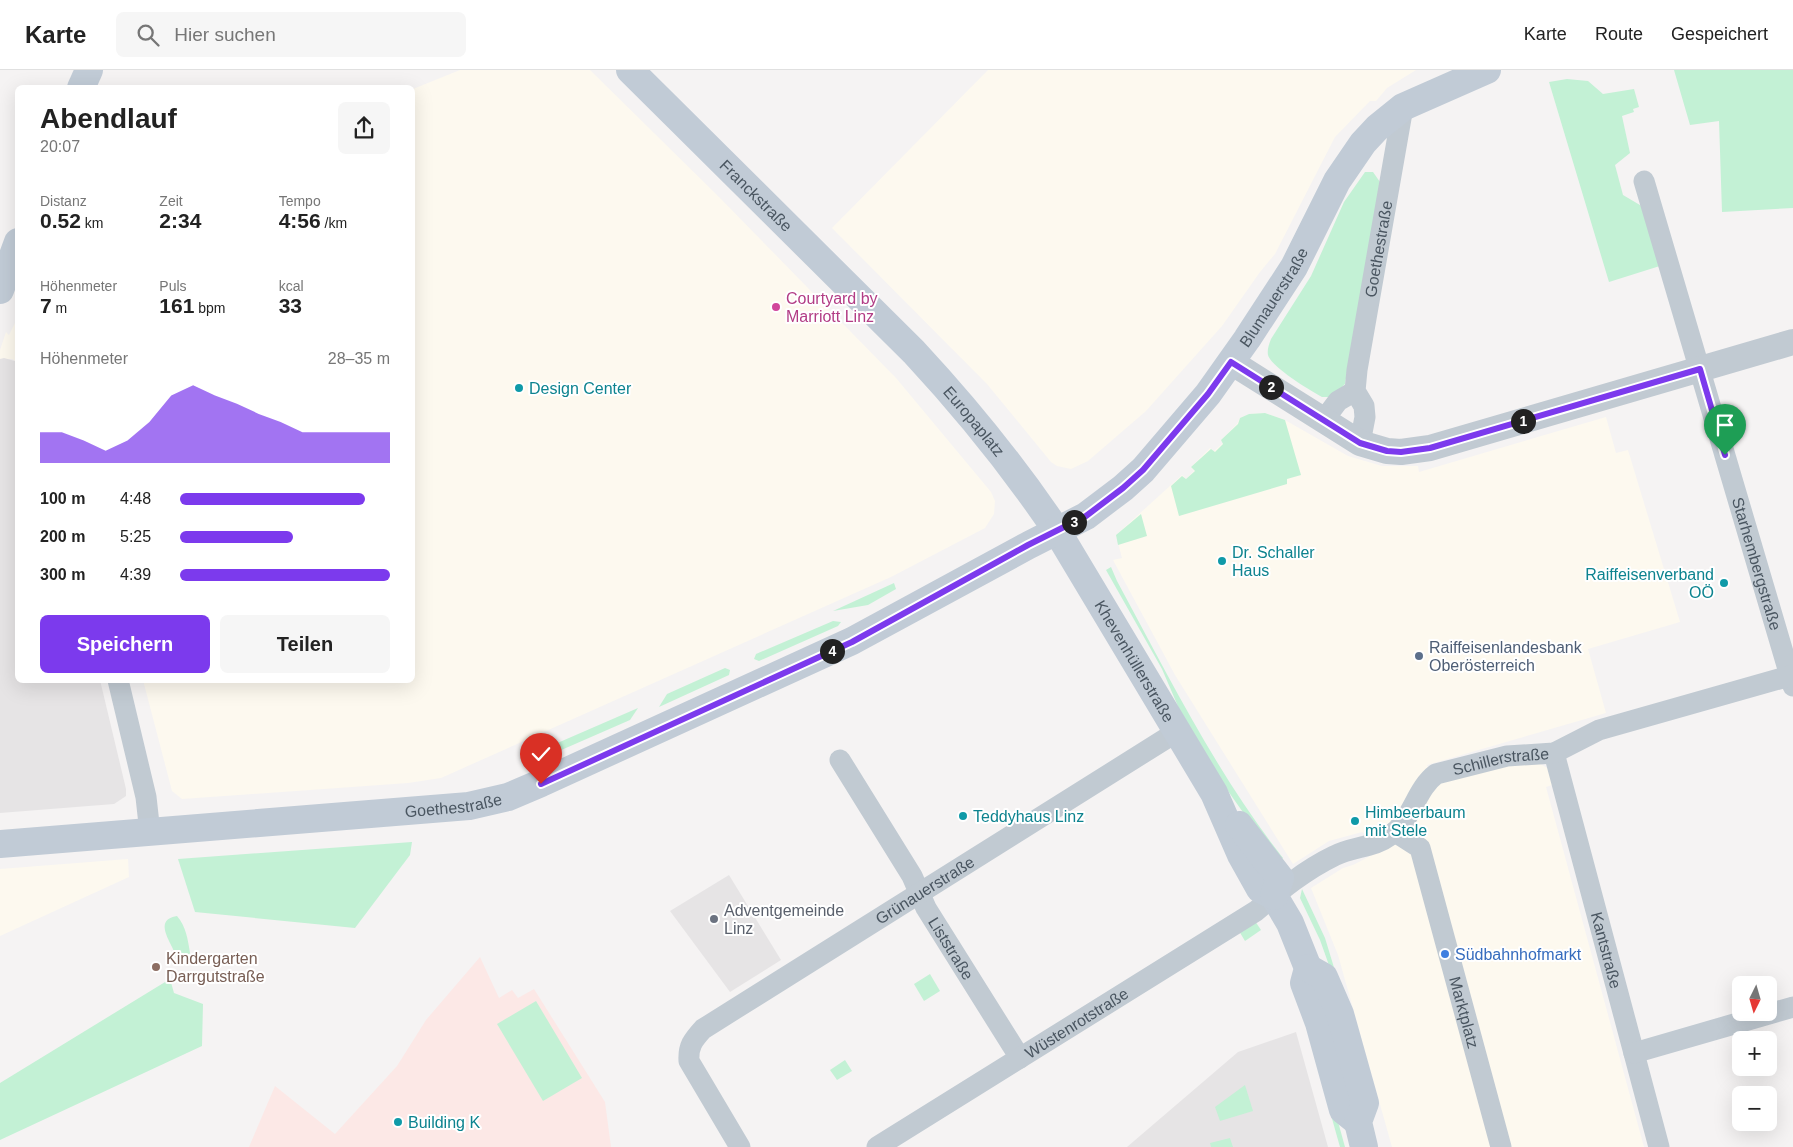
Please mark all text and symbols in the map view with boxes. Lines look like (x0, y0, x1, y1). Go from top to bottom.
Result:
search box (116, 12, 466, 57)
text: Karte (25, 21, 86, 48)
icon: search (134, 21, 162, 49)
text: Hier suchen (174, 24, 276, 45)
text: Karte (1524, 24, 1567, 44)
text: Route (1595, 24, 1643, 44)
text: Gespeichert (1671, 24, 1768, 44)
button: share (338, 102, 390, 154)
text: Abendlauf (40, 103, 177, 134)
text: 20:07 (40, 138, 80, 155)
street label: Franckstraße (717, 156, 796, 235)
text: Distanz (40, 193, 87, 209)
text: Zeit (159, 193, 183, 209)
text: Tempo (279, 193, 321, 209)
street label: Goethestraße (1361, 199, 1395, 299)
text: 0.52 (40, 209, 81, 232)
text: 2:34 (159, 209, 201, 232)
text: 4:56 (279, 209, 321, 232)
text: km (81, 215, 103, 231)
text: /km (321, 215, 347, 231)
street label: Blumauerstraße (1236, 245, 1311, 350)
text: Höhenmeter (40, 278, 117, 294)
text: Puls (159, 278, 187, 294)
text: kcal (279, 278, 304, 294)
place label: Courtyard by Marriott Linz (786, 290, 878, 325)
text: 7 (40, 294, 52, 317)
text: 161 (159, 294, 194, 317)
text: 33 (279, 294, 302, 317)
text: m (52, 300, 67, 316)
text: bpm (194, 300, 226, 316)
marker: Courtyard by Marriott Linz (770, 301, 782, 313)
text: Höhenmeter (40, 350, 128, 367)
text: 28–35 m (328, 350, 390, 367)
pin: 2 (1258, 374, 1284, 400)
text: 2 (1268, 379, 1275, 395)
place label: Design Center (529, 380, 632, 397)
marker: Design Center (513, 382, 525, 394)
street label: Europaplatz (940, 383, 1008, 459)
pin (1704, 404, 1746, 455)
pin: 1 (1510, 408, 1536, 434)
icon: arrive (1711, 411, 1739, 439)
text: 1 (1520, 413, 1527, 429)
text: 100 m (40, 490, 85, 507)
text: 4:48 (120, 490, 151, 507)
street label: Starhembergstraße (1729, 495, 1785, 632)
pin: 3 (1062, 510, 1086, 534)
text: 3 (1071, 514, 1078, 530)
text: 200 m (40, 528, 85, 545)
text: 5:25 (120, 528, 151, 545)
place label: Dr. Schaller Haus (1232, 544, 1315, 579)
marker: Dr. Schaller Haus (1216, 555, 1228, 567)
text: 300 m (40, 566, 85, 583)
text: 4:39 (120, 566, 151, 583)
place label: Raiffeisenverband OÖ (1585, 566, 1714, 601)
marker: Raiffeisenverband OÖ (1718, 577, 1730, 589)
street label: Khevenhüllerstraße (1092, 597, 1178, 725)
button: Speichern (40, 615, 210, 673)
button: Teilen (220, 615, 390, 673)
pin: 4 (820, 638, 844, 664)
place label: Raiffeisenlandesbank Oberösterreich (1429, 639, 1583, 674)
text: 4 (829, 643, 836, 659)
marker: Raiffeisenlandesbank Oberösterreich (1413, 650, 1425, 662)
pin (520, 733, 562, 784)
icon: check (527, 740, 555, 768)
street label: Schillerstraße (1451, 745, 1550, 778)
street label: Goethestraße (404, 790, 504, 820)
place label: Himbeerbaum mit Stele (1365, 804, 1465, 839)
place label: Teddyhaus Linz (973, 808, 1084, 825)
marker: Teddyhaus Linz (957, 810, 969, 822)
marker: Himbeerbaum mit Stele (1349, 815, 1361, 827)
street label: Grünauerstraße (872, 853, 977, 927)
place label: Adventgemeinde Linz (724, 902, 844, 937)
street label: Kantstraße (1588, 910, 1625, 990)
marker: Adventgemeinde Linz (708, 913, 720, 925)
street label: Liststraße (925, 914, 977, 983)
place label: Südbahnhofmarkt (1455, 946, 1582, 963)
marker: Südbahnhofmarkt (1439, 948, 1451, 960)
place label: Kindergarten Darrgutstraße (166, 950, 265, 985)
marker: Kindergarten Darrgutstraße (150, 961, 162, 973)
street label: Marktplatz (1447, 975, 1482, 1050)
north arrow (1732, 976, 1778, 1021)
map controls (1732, 976, 1777, 1131)
street label: Wüstenrotstraße (1022, 984, 1131, 1061)
button: + (1732, 1031, 1777, 1076)
button: − (1732, 1086, 1777, 1131)
place label: Building K (408, 1114, 480, 1131)
marker: Building K (392, 1116, 404, 1128)

